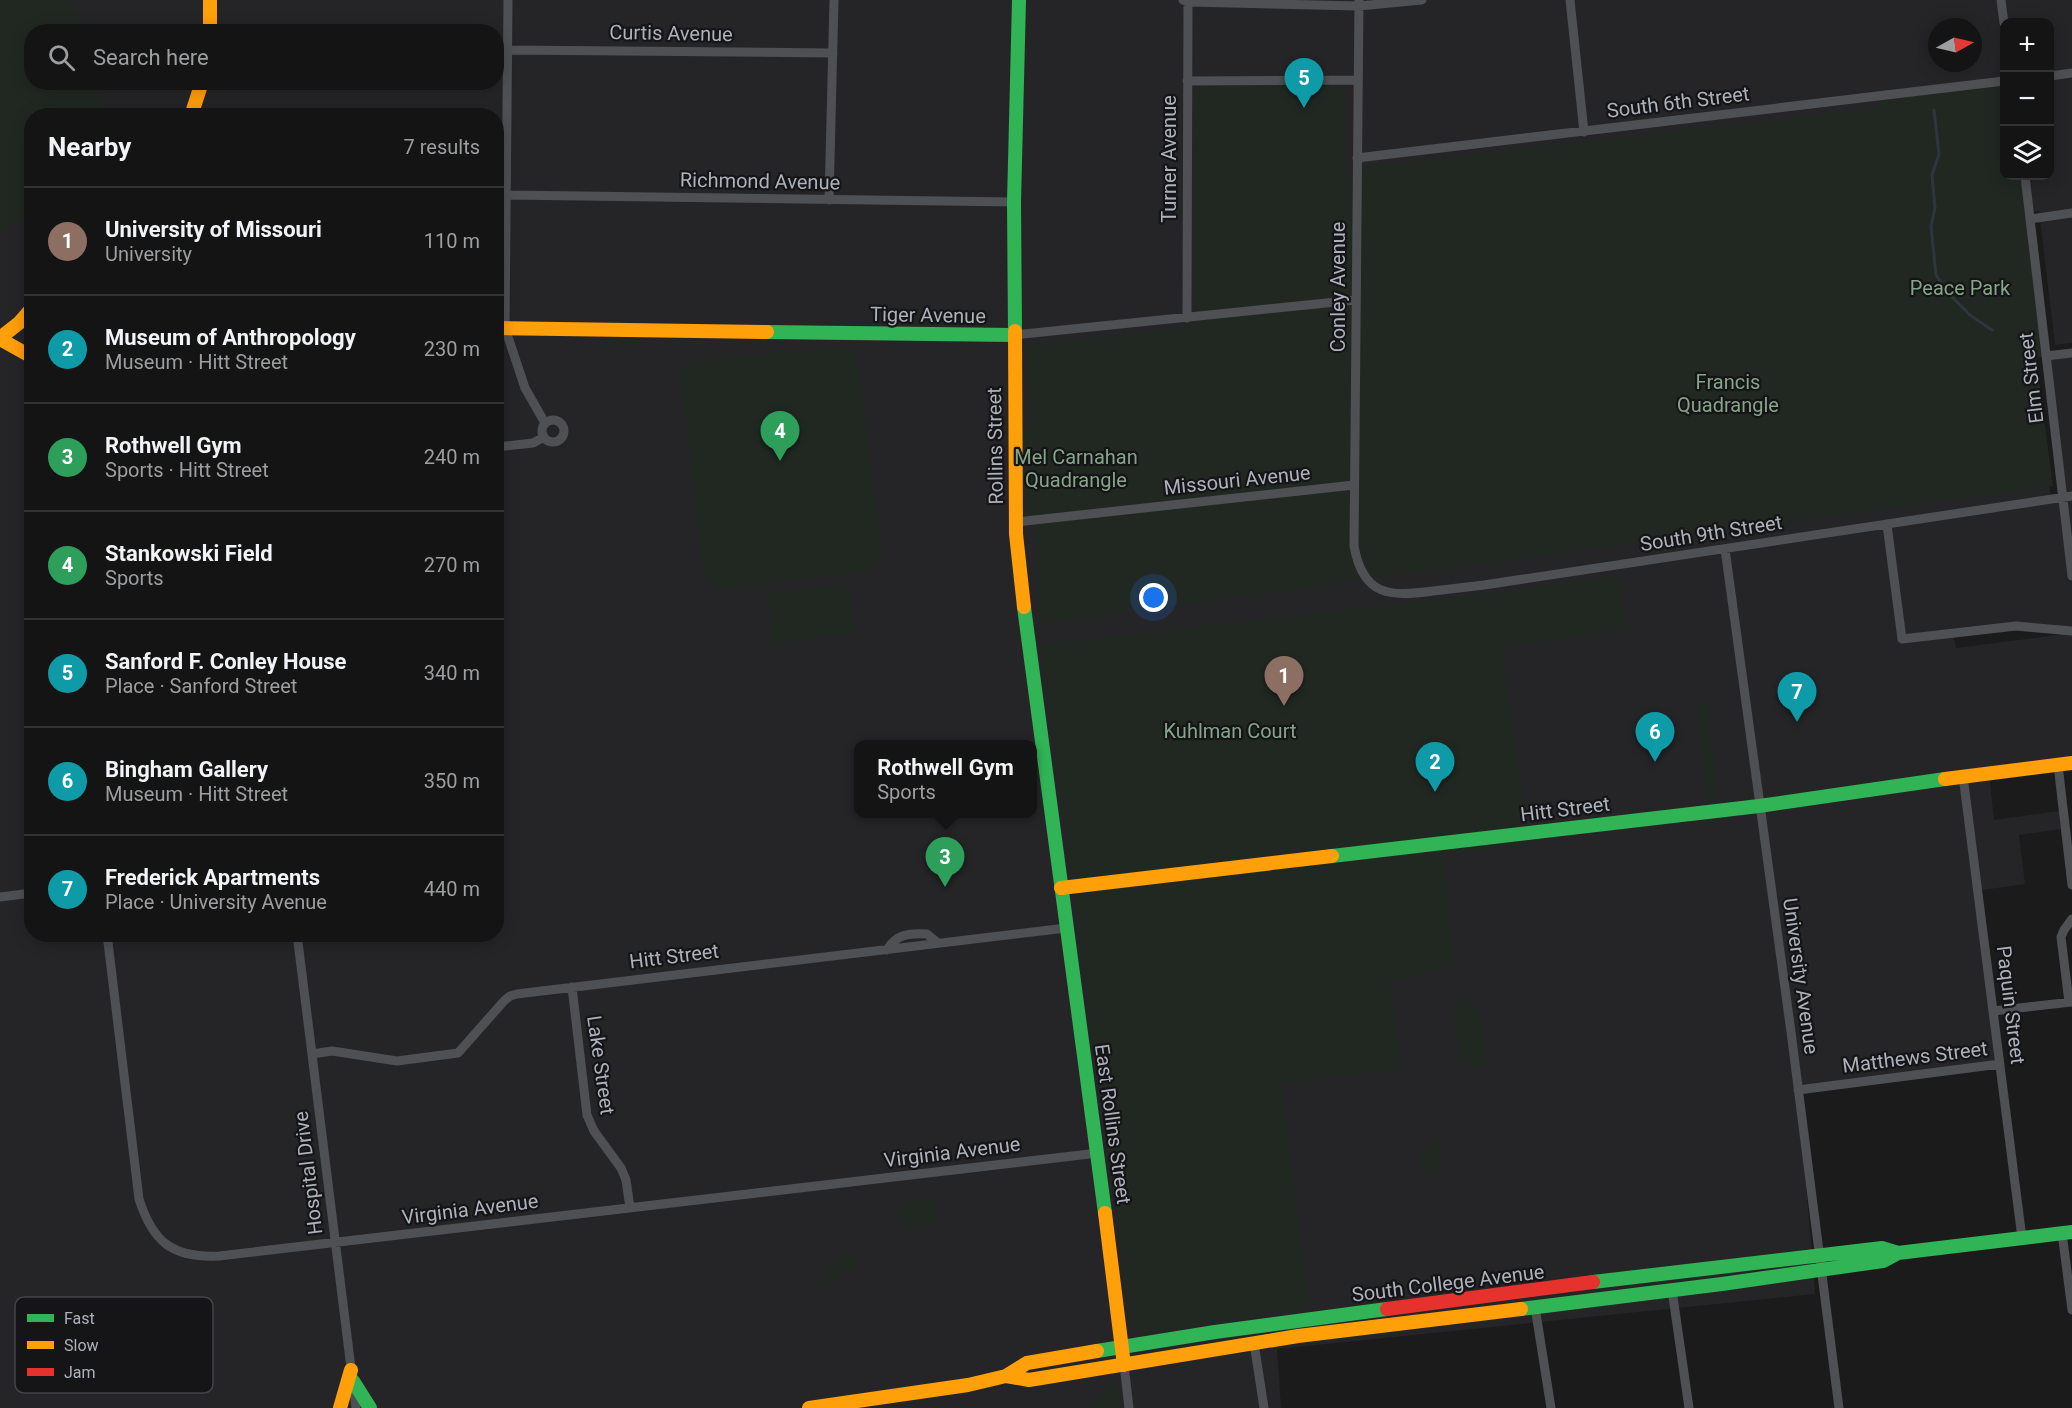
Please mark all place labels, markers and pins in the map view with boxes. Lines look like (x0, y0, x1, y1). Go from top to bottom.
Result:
pin: 5 (1284, 58, 1324, 108)
pin: 4 (760, 412, 800, 461)
pin: 1 (1264, 656, 1304, 706)
pin: 7 (1778, 672, 1816, 722)
pin: 6 (1636, 712, 1674, 762)
pin: 2 (1416, 742, 1454, 792)
pin: 3 (926, 838, 964, 887)

